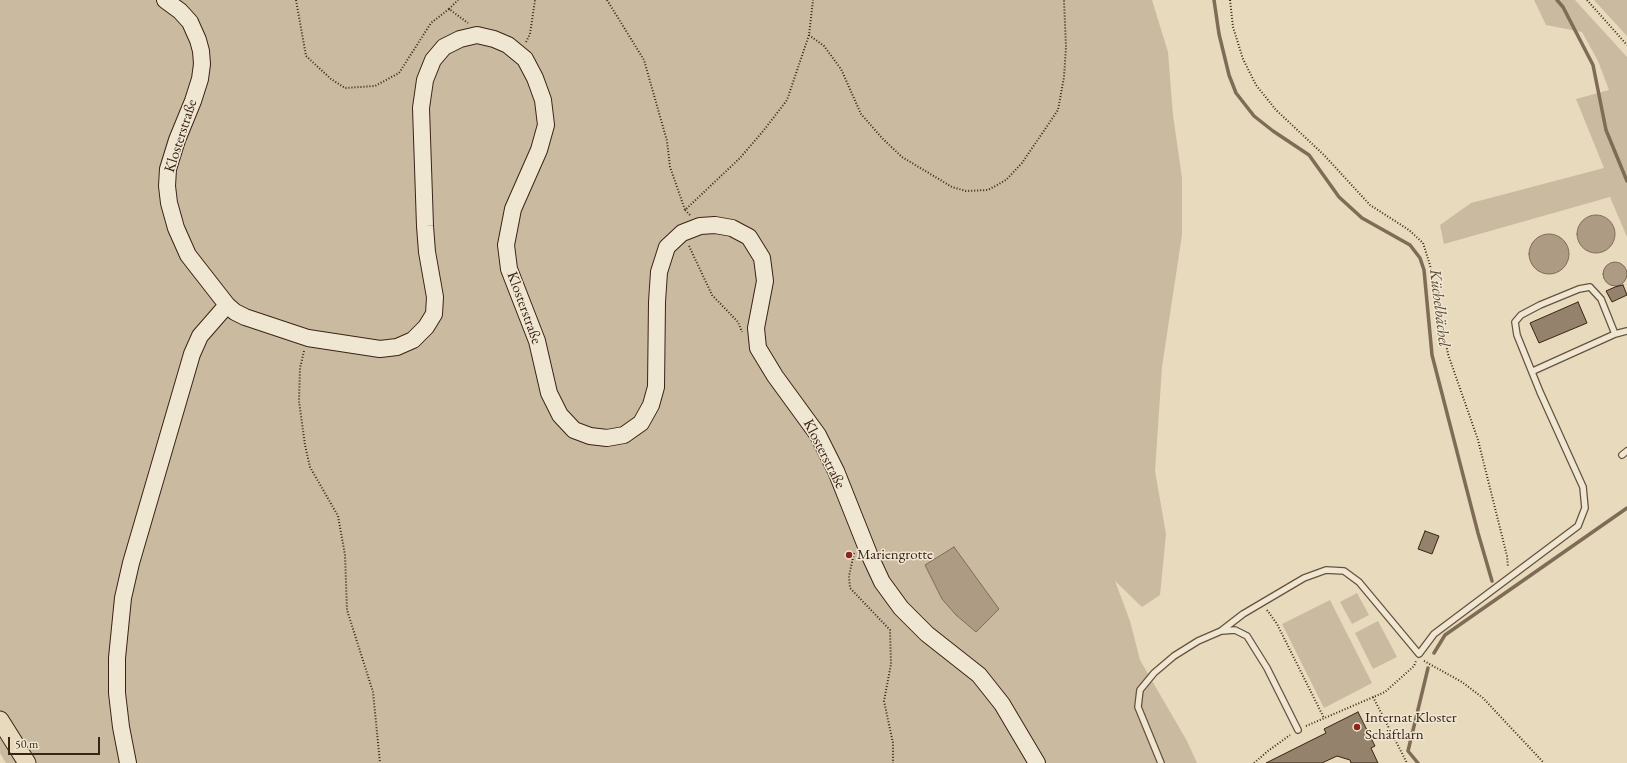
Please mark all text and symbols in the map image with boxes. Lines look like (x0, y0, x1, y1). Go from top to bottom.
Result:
street label: Klosterstraße (161, 97, 201, 175)
water label: Küchelbächel (1425, 268, 1453, 348)
street label: Klosterstraße (503, 269, 545, 347)
street label: Klosterstraße (799, 416, 849, 492)
place label: Mariengrotte (857, 546, 933, 564)
marker: Mariengrotte (844, 550, 854, 560)
place label: Internat Kloster Schäftlarn (1365, 709, 1457, 744)
marker: Internat Kloster Schäftlarn (1352, 722, 1362, 732)
scale bar (10, 729, 102, 755)
text: 50 m (15, 736, 38, 752)

